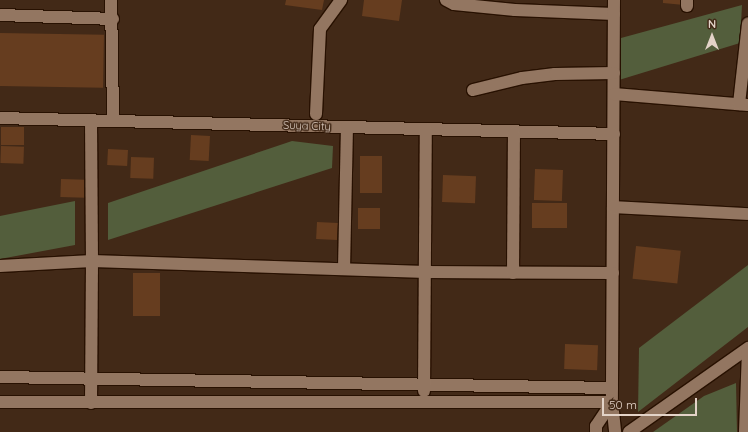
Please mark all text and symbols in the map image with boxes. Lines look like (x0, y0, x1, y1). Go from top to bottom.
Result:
north arrow (692, 16, 732, 56)
text: N (708, 17, 716, 31)
street label: Suya City (283, 119, 331, 133)
scale bar (604, 390, 699, 416)
text: 50 m (609, 397, 637, 412)

